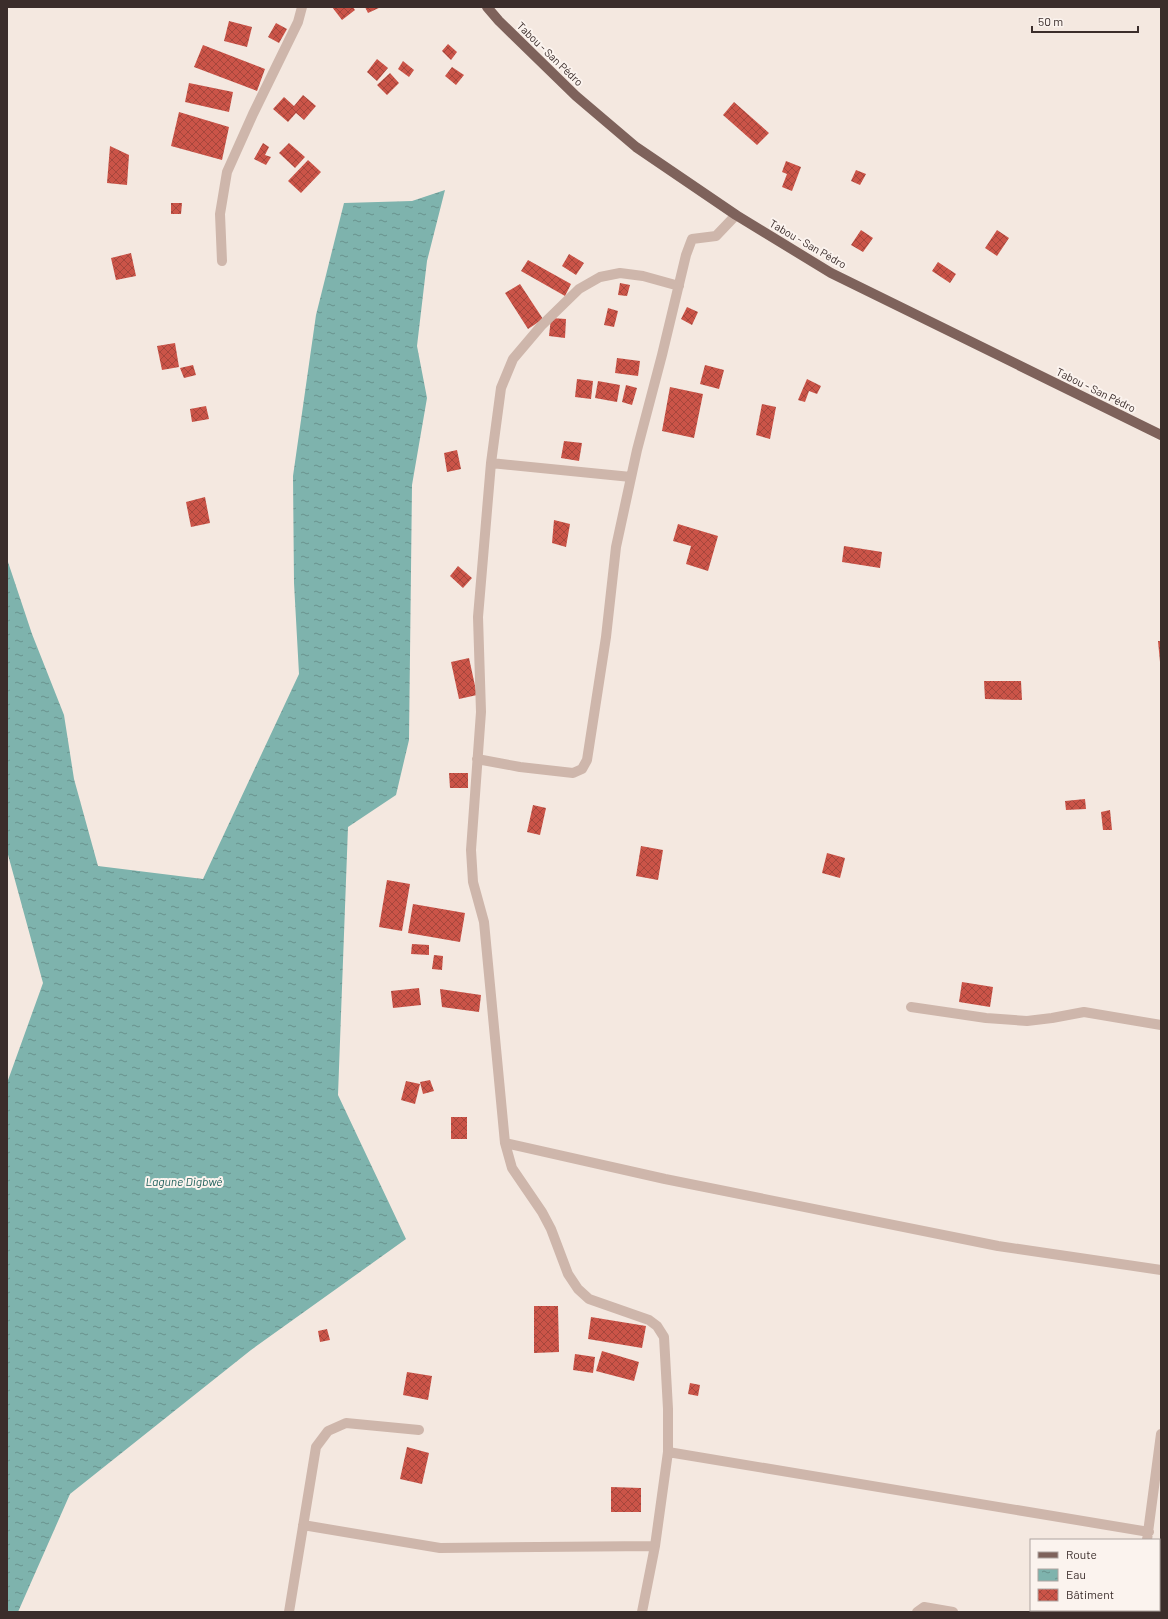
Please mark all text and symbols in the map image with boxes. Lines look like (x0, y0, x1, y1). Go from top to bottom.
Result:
scale bar (1032, 8, 1138, 34)
text: 50 m (1038, 14, 1063, 28)
street label: Tabou - San Pédro (515, 19, 586, 88)
street label: Tabou - San Pédro (768, 216, 849, 271)
street label: Tabou - San Pédro (1054, 365, 1138, 414)
water label: Lagune Digbwé (145, 1174, 223, 1188)
legend (1030, 1539, 1160, 1611)
text: Route (1066, 1547, 1097, 1561)
text: Eau (1066, 1567, 1086, 1581)
text: Bâtiment (1066, 1587, 1114, 1601)

